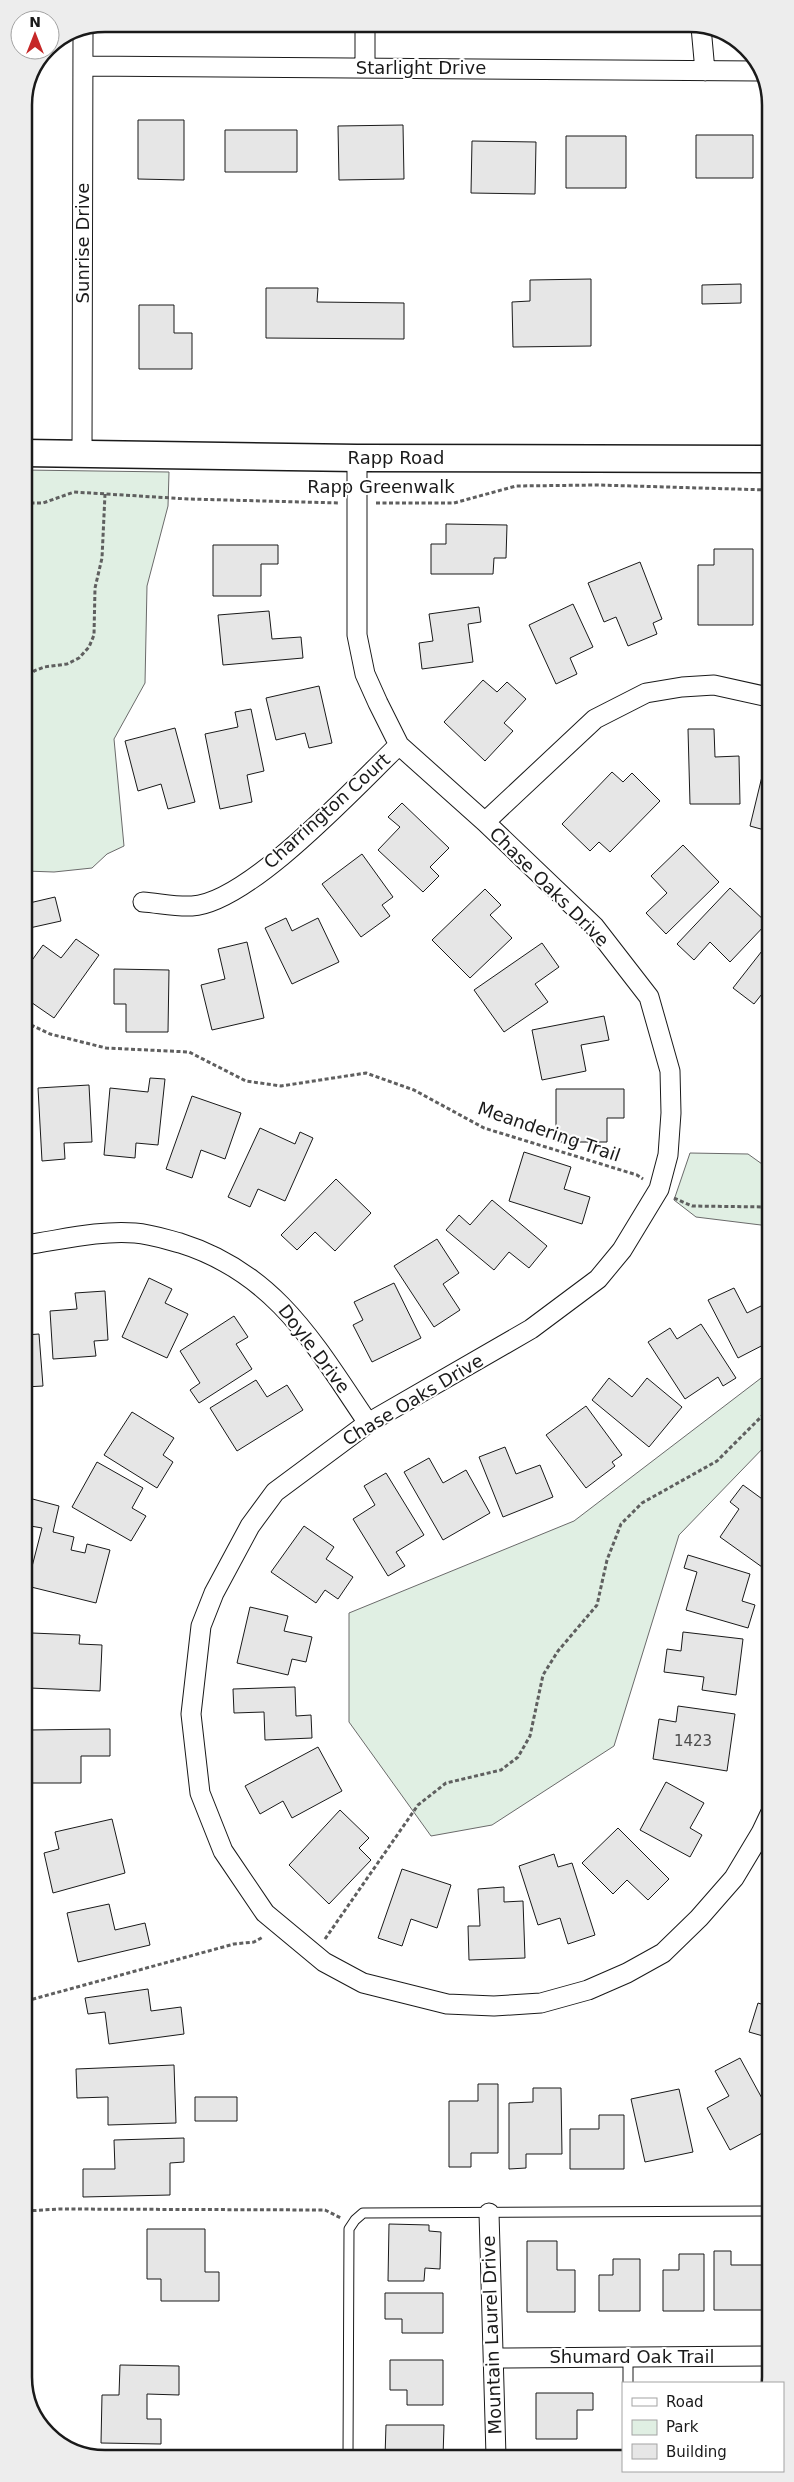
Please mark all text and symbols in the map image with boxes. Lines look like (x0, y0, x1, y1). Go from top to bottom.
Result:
north arrow (10, 10, 60, 60)
text: N (29, 14, 41, 30)
street label: Starlight Drive (356, 57, 486, 78)
street label: Sunrise Drive (72, 183, 93, 303)
street label: Rapp Road (348, 447, 444, 468)
street label: Rapp Greenwalk (307, 476, 455, 497)
street label: Charrington Court (259, 749, 394, 873)
street label: Chase Oaks Drive (485, 823, 613, 951)
street label: Meandering Trail (475, 1097, 623, 1166)
street label: Doyle Drive (274, 1300, 354, 1397)
street label: Chase Oaks Drive (339, 1349, 487, 1450)
house number: 1423 (674, 1732, 712, 1750)
street label: Mountain Laurel Drive (478, 2235, 505, 2435)
street label: Shumard Oak Trail (549, 2346, 715, 2367)
legend (622, 2382, 784, 2472)
text: Road (666, 2393, 704, 2411)
text: Park (666, 2418, 699, 2436)
text: Building (666, 2443, 727, 2461)

